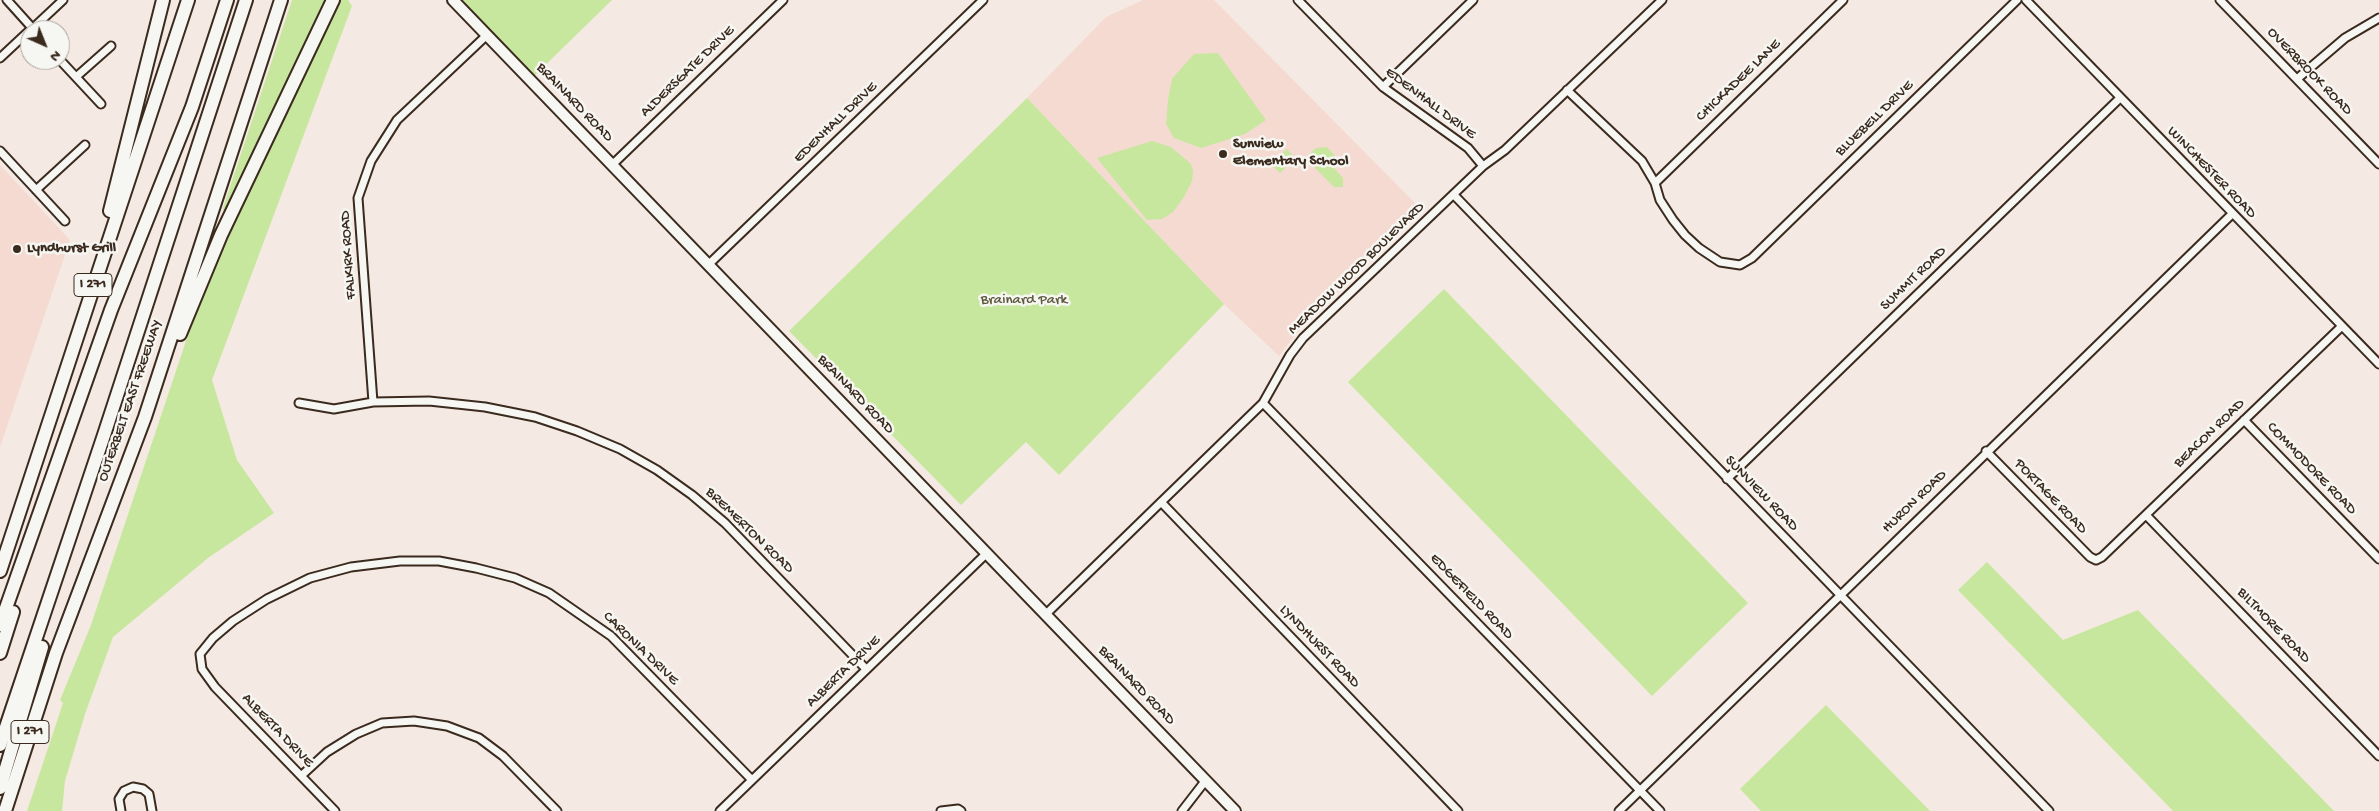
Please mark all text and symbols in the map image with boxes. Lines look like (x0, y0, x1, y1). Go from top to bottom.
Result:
north arrow (20, 20, 70, 70)
street label: ALDERSGATE DRIVE (637, 22, 739, 122)
street label: OVERBROOK ROAD (2262, 24, 2356, 120)
street label: CHICKADEE LANE (1693, 36, 1785, 126)
text: N (46, 46, 64, 65)
street label: BRAINARD ROAD (532, 60, 616, 146)
street label: EDENHALL DRIVE (1381, 64, 1479, 144)
street label: BLUEBELL DRIVE (1832, 77, 1918, 161)
street label: EDENHALL DRIVE (790, 79, 882, 167)
street label: WINCHESTER ROAD (2162, 123, 2260, 223)
place label: Sunview Elementary School (1233, 136, 1349, 171)
marker: Sunview Elementary School (1217, 148, 1229, 160)
street label: MEADOW WOOD BOULEVARD (1285, 199, 1429, 339)
street label: FALKIRK ROAD (337, 210, 361, 300)
place label: Lyndhurst Grill (27, 240, 116, 258)
marker: Lyndhurst Grill (11, 243, 23, 255)
street label: SUMMIT ROAD (1877, 243, 1951, 315)
road number: I 271 (74, 274, 112, 296)
park label: Brainard Park (981, 292, 1067, 310)
street label: OUTERBELT EAST FREEWAY (95, 318, 167, 484)
street label: BRAINARD ROAD (813, 352, 897, 438)
street label: BEACON ROAD (2171, 396, 2249, 472)
street label: COMMODORE ROAD (2262, 419, 2360, 519)
street label: SUNVIEW ROAD (1720, 452, 1802, 536)
street label: PORTAGE ROAD (2010, 456, 2090, 538)
street label: HURON ROAD (1879, 467, 1951, 537)
street label: BREMERTON ROAD (701, 484, 797, 578)
street label: EDGEFIELD ROAD (1425, 550, 1517, 644)
street label: BILTMORE ROAD (2232, 584, 2314, 668)
street label: LYNDHURST ROAD (1275, 602, 1363, 692)
street label: CARONIA DRIVE (598, 608, 682, 690)
street label: ALBERTA DRIVE (803, 632, 885, 712)
street label: BRAINARD ROAD (1094, 643, 1178, 729)
street label: ALBERTA DRIVE (237, 690, 317, 772)
road number: I 271 (11, 720, 49, 744)

